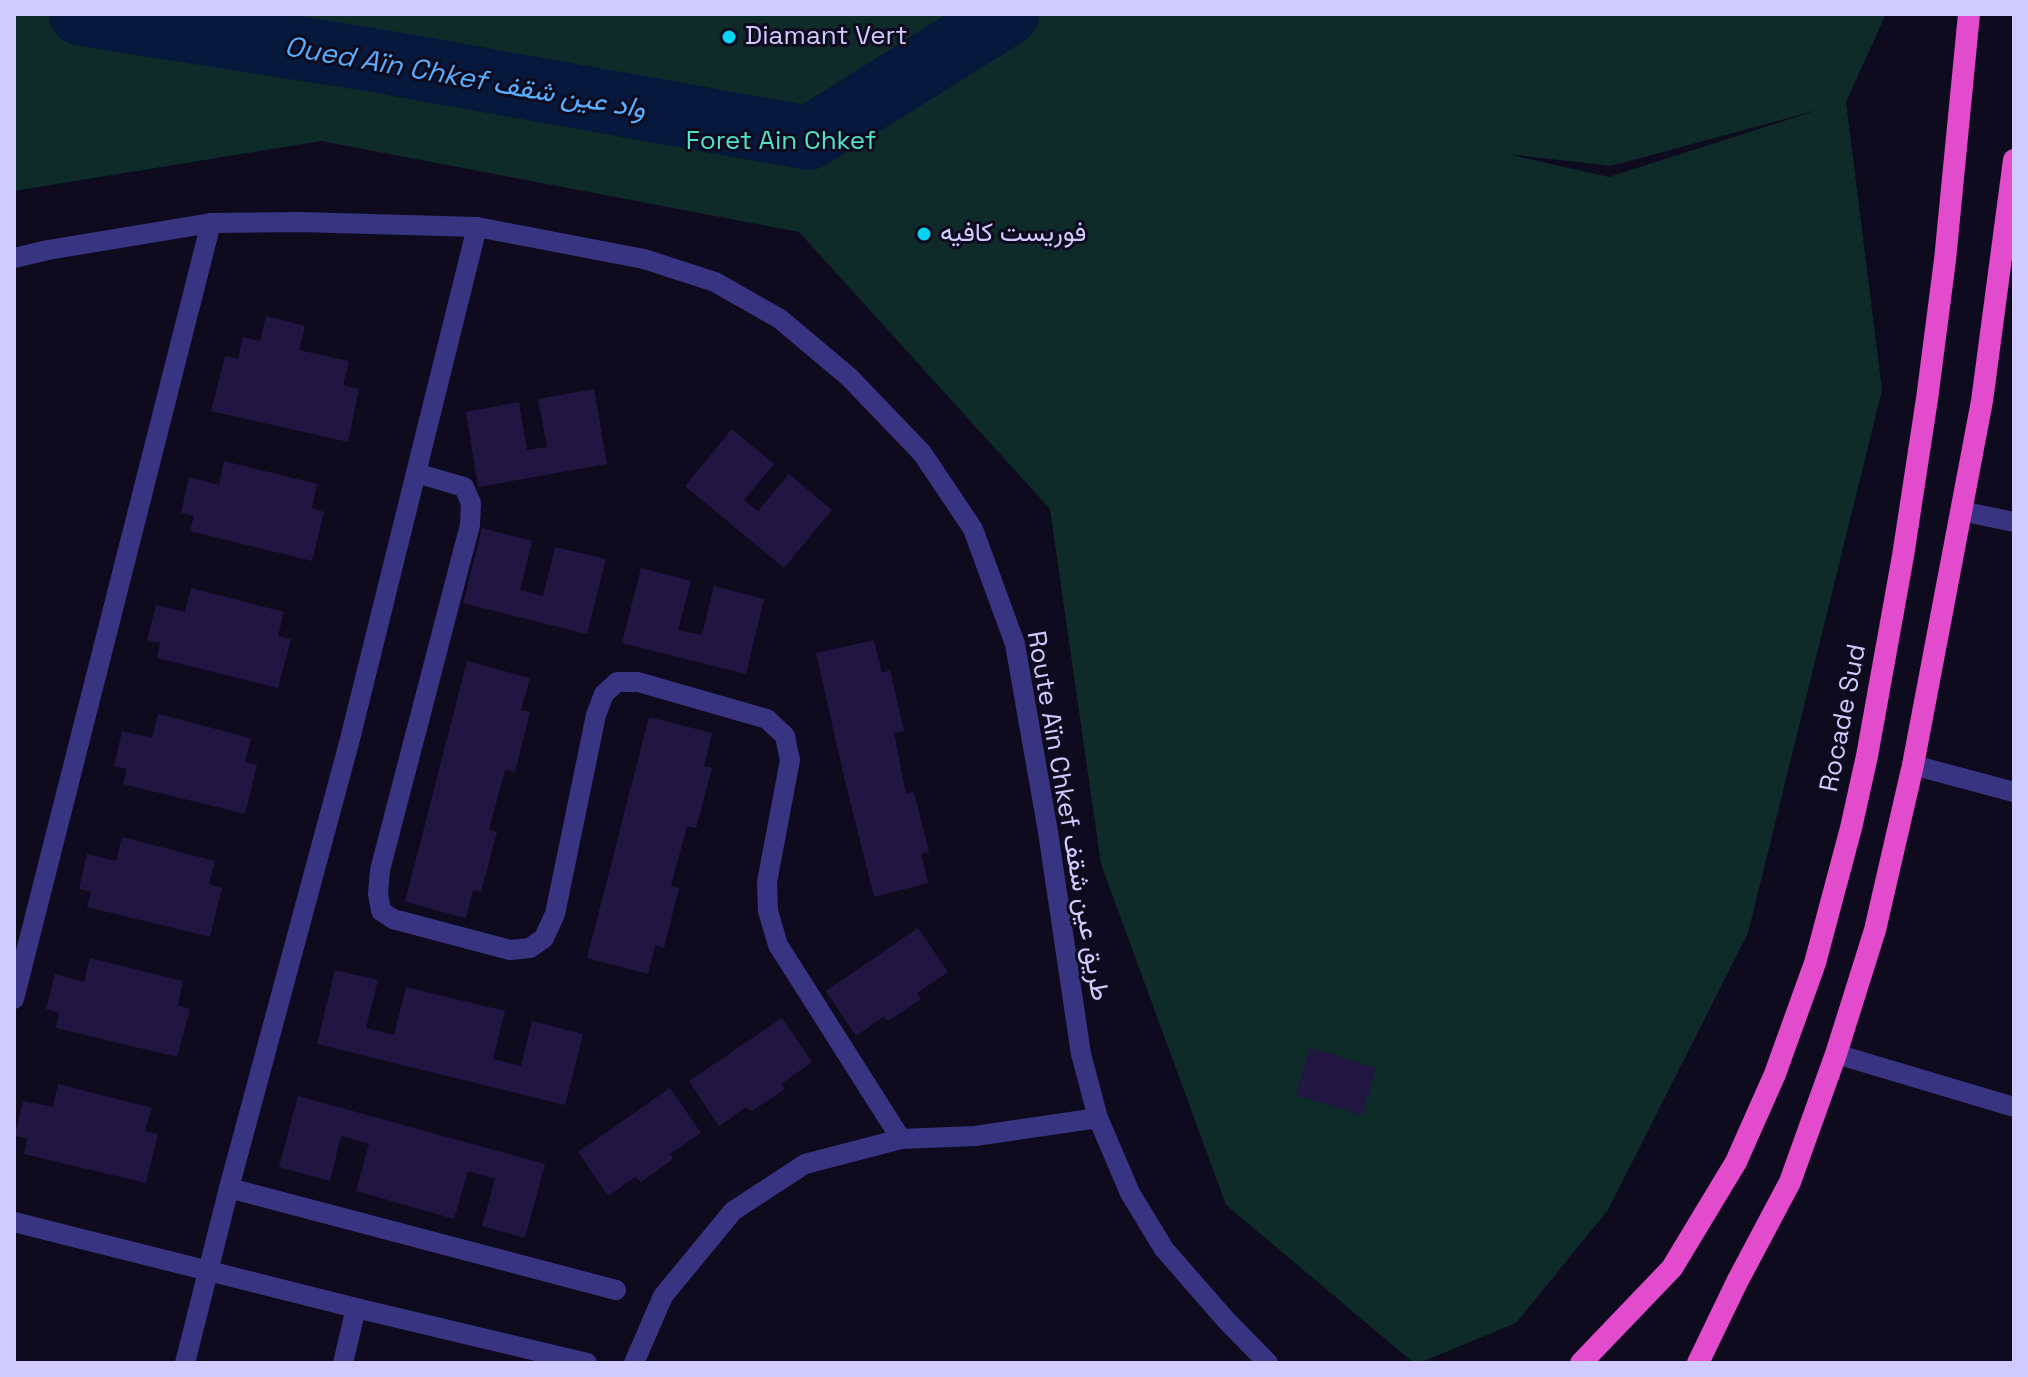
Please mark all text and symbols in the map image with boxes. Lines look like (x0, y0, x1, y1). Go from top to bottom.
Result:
place label: Diamant Vert (745, 21, 907, 53)
marker: Diamant Vert (720, 28, 738, 46)
water label: Oued Aïn Chkef واد عين شقف (282, 31, 648, 127)
park label: Foret Ain Chkef (686, 126, 876, 158)
place label: فوريست كافيه (940, 218, 1086, 250)
marker: فوريست كافيه (915, 225, 933, 243)
street label: Route Aïn Chkef طريق عين شقف (1019, 629, 1115, 1003)
street label: Rocade Sud (1814, 641, 1874, 795)

